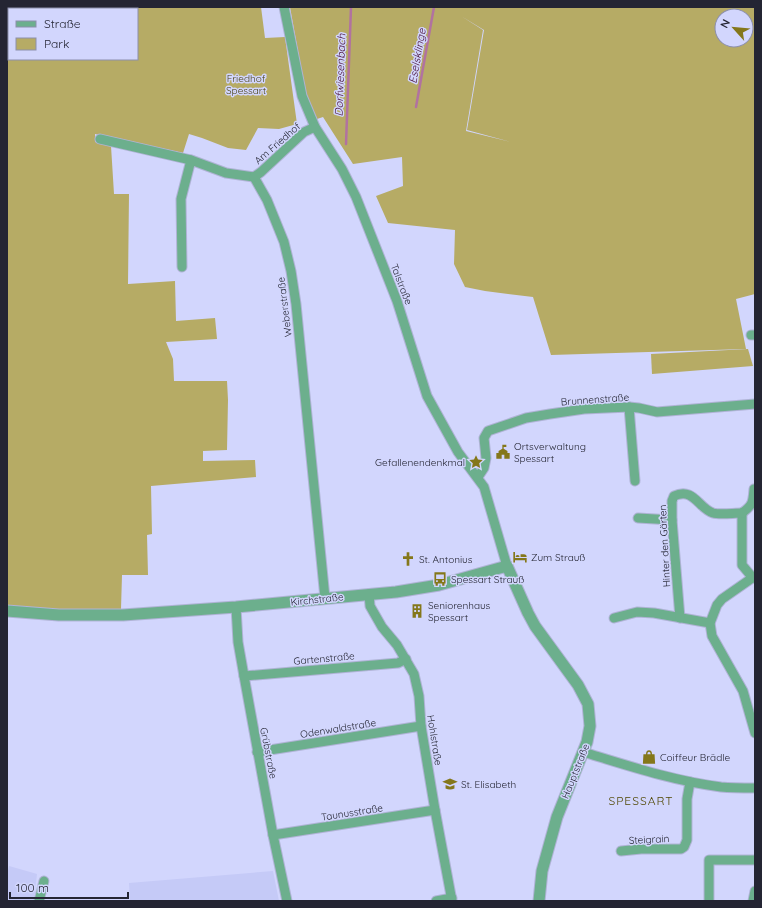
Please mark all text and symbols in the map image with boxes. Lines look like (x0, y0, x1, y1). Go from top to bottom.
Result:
legend (8, 8, 138, 60)
north arrow (714, 8, 754, 48)
text: Straße (44, 16, 81, 31)
text: N (717, 17, 733, 30)
water label: Eselsklinge (405, 27, 429, 84)
water label: Dorfwiesenbach (332, 33, 348, 117)
text: Park (44, 36, 69, 51)
park label: Friedhof Spessart (226, 72, 267, 97)
street label: Am Friedhof (252, 120, 303, 167)
street label: Talstraße (388, 262, 415, 307)
street label: Weberstraße (274, 276, 295, 338)
street label: Brunnenstraße (560, 391, 630, 408)
place label: Ortsverwaltung Spessart (514, 440, 586, 465)
public building icon: Ortsverwaltung Spessart (495, 444, 511, 460)
place icon: Gefallenendenkmal (468, 454, 484, 470)
place label: Gefallenendenkmal (375, 456, 465, 469)
street label: Hinter den Gärten (656, 504, 673, 588)
hotel icon: Zum Strauß (512, 549, 528, 565)
church icon: St. Antonius (400, 551, 416, 567)
place label: Zum Strauß (531, 551, 585, 564)
place label: St. Antonius (419, 553, 473, 566)
bus stop icon: Spessart Strauß (432, 571, 448, 587)
place label: Spessart Strauß (451, 573, 524, 586)
street label: Kirchstraße (290, 590, 344, 609)
place label: Seniorenhaus Spessart (428, 599, 491, 624)
building icon: Seniorenhaus Spessart (409, 603, 425, 619)
street label: Gartenstraße (293, 649, 356, 668)
street label: Hohlstraße (424, 714, 445, 767)
street label: Odenwaldstraße (299, 716, 377, 741)
street label: Grübstraße (257, 726, 280, 780)
street label: Hauptstraße (559, 742, 592, 801)
shop icon: Coiffeur Brädle (641, 749, 657, 765)
place label: Coiffeur Brädle (660, 751, 730, 764)
school or university icon: St. Elisabeth (442, 776, 458, 792)
place label: St. Elisabeth (461, 778, 516, 791)
district label: SPESSART (608, 793, 674, 808)
street label: Taunusstraße (320, 801, 384, 824)
street label: Steigrain (628, 832, 670, 847)
scale bar (10, 874, 128, 900)
text: 100 m (16, 880, 49, 895)

